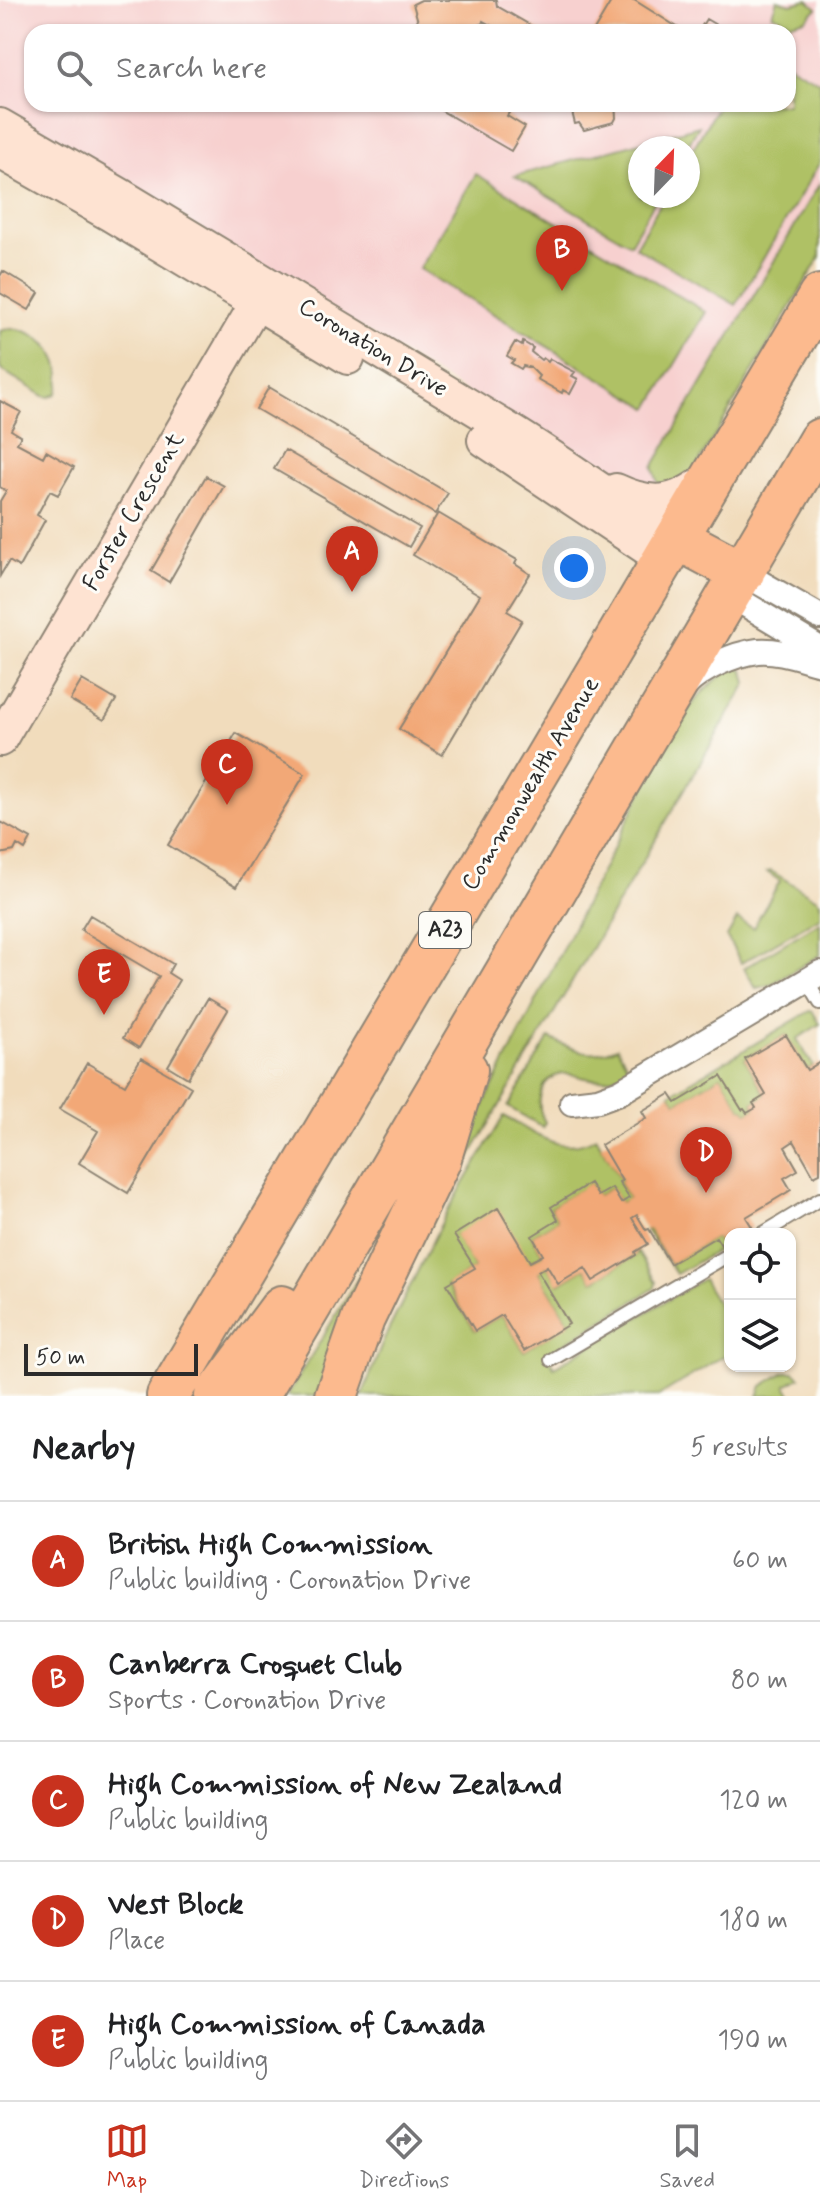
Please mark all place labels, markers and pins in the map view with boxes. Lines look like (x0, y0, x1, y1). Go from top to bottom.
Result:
pin: B (536, 225, 588, 291)
pin: A (326, 526, 378, 592)
pin: C (201, 739, 253, 805)
pin: E (78, 949, 130, 1015)
pin: D (680, 1127, 732, 1193)

